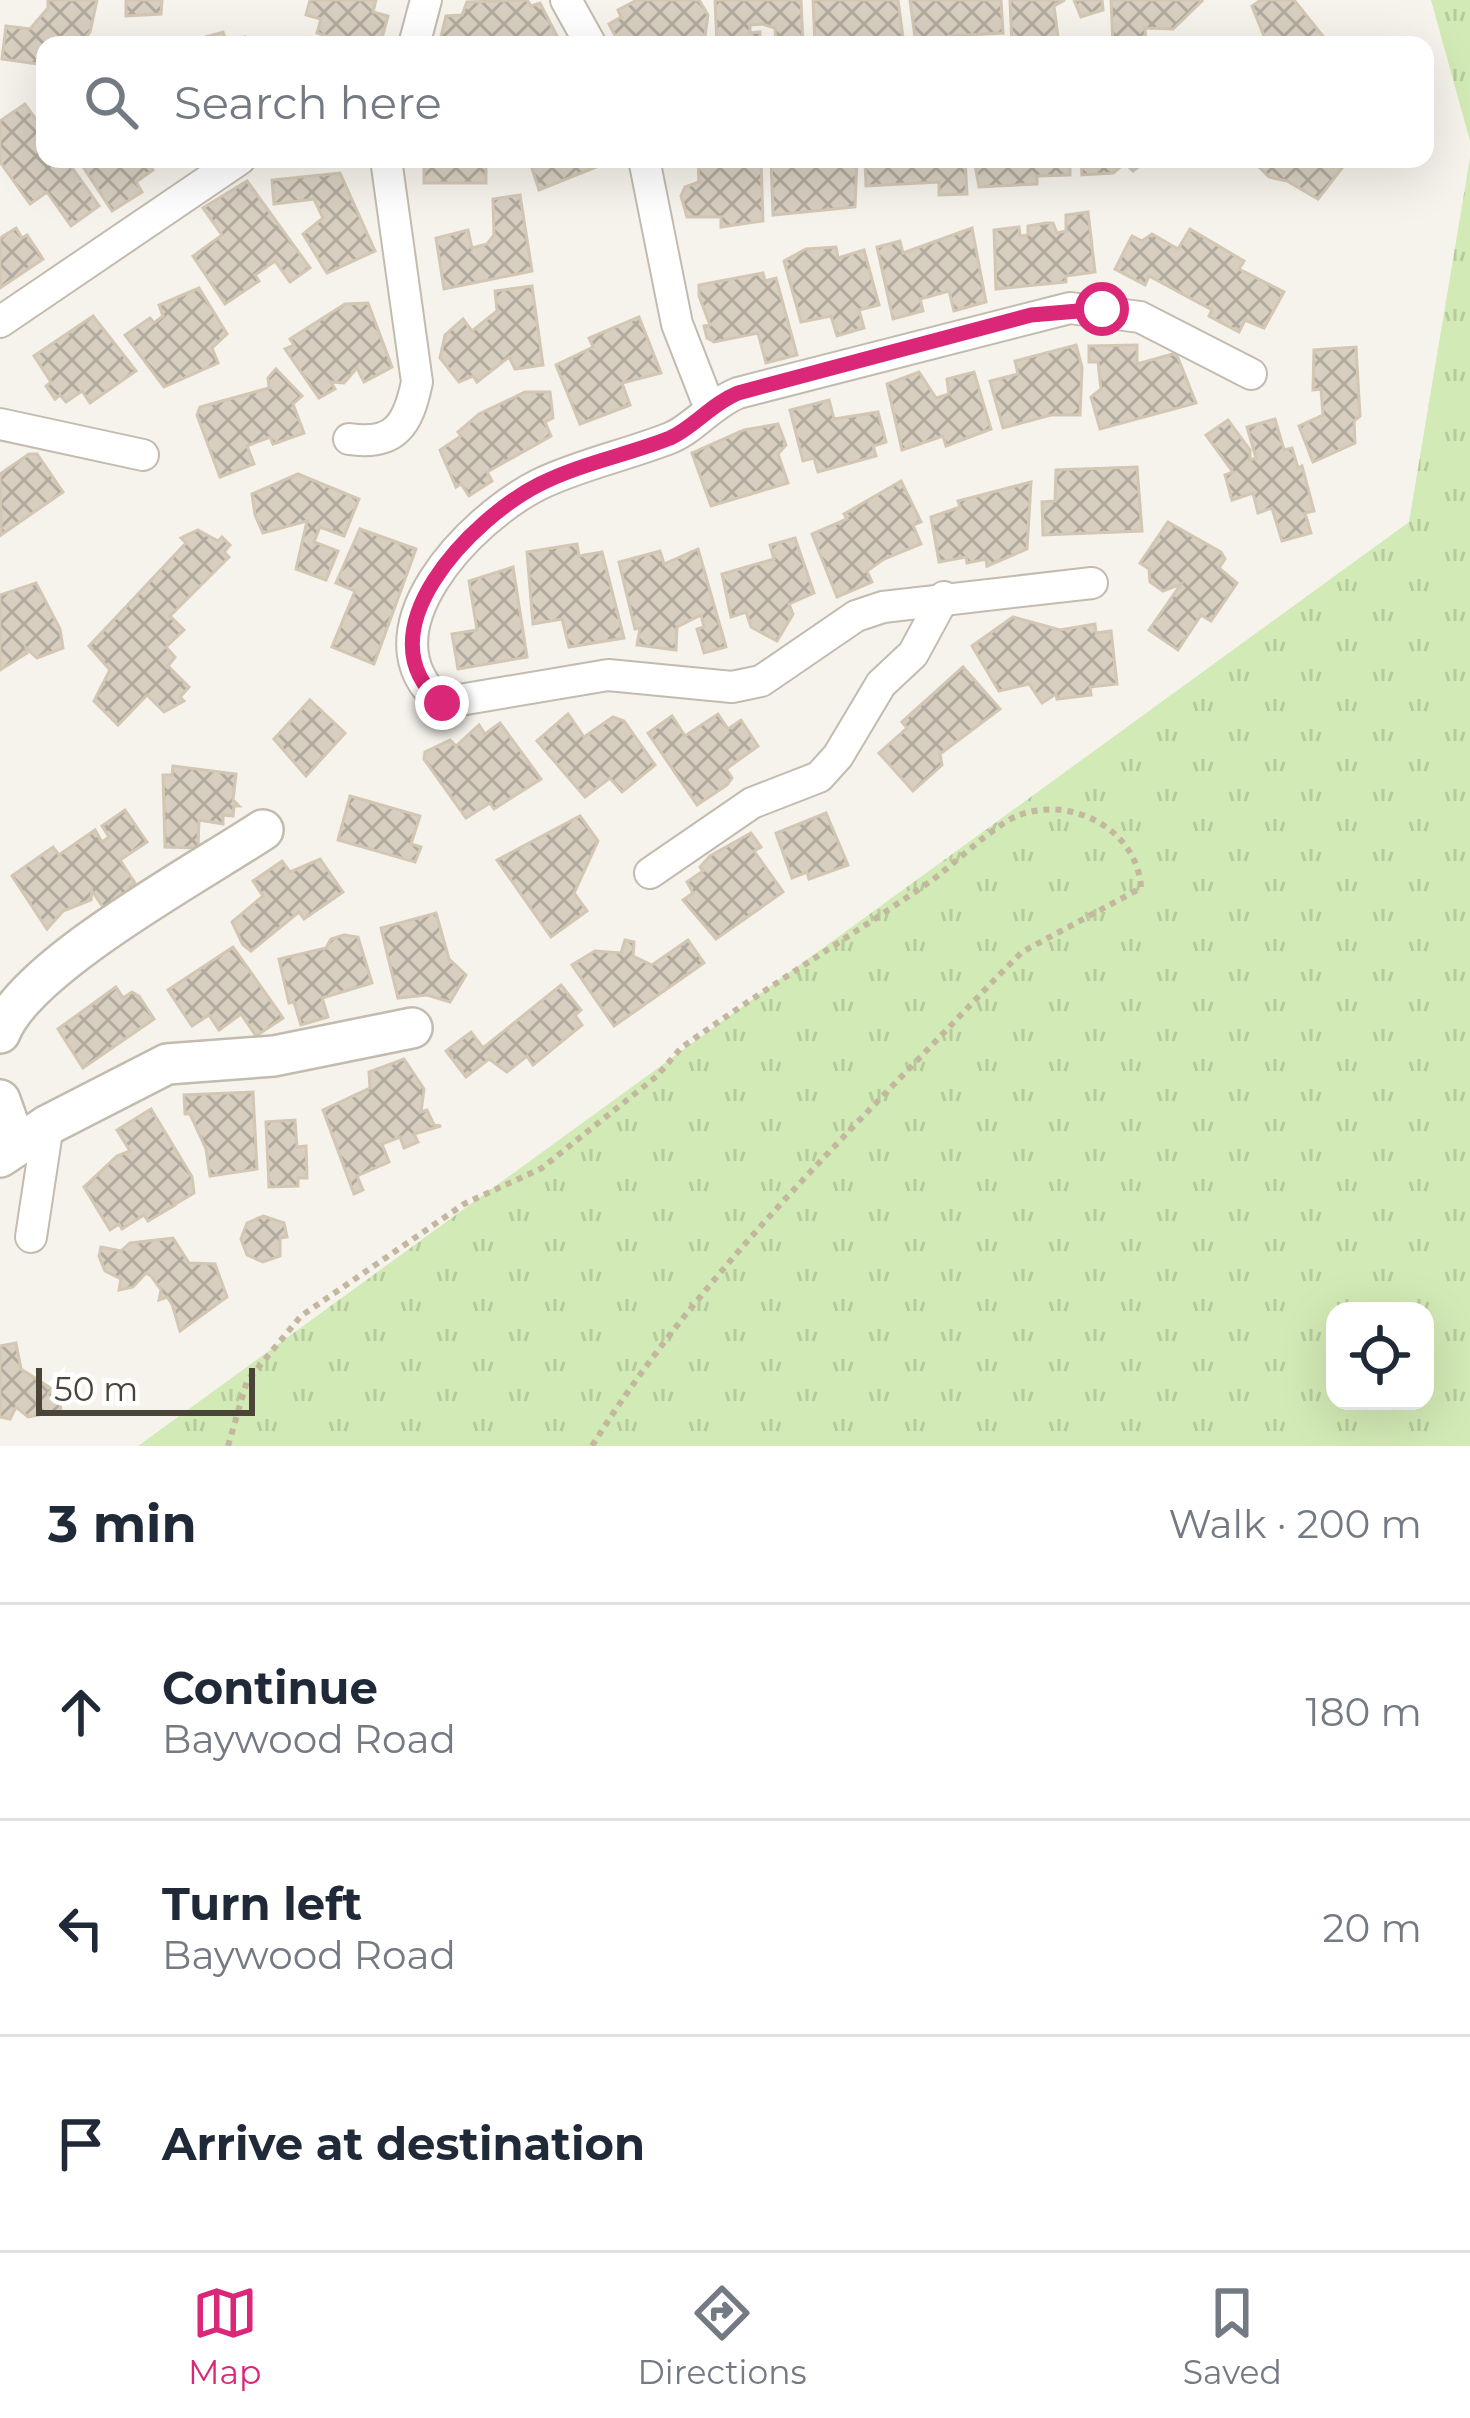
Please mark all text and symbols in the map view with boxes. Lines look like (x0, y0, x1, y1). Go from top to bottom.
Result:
search box (36, 36, 1434, 168)
icon: search (78, 69, 144, 135)
text: Search here (174, 75, 442, 130)
route start (1075, 282, 1129, 336)
route end (415, 676, 469, 730)
map controls (1326, 1302, 1434, 1410)
button: locate (1326, 1302, 1434, 1410)
scale bar (36, 1362, 255, 1415)
text: 50 m (54, 1369, 138, 1409)
text: 3 min (48, 1493, 197, 1555)
text: Walk · 200 m (1168, 1500, 1422, 1548)
text: Continue (162, 1660, 378, 1715)
icon: ahead (48, 1679, 114, 1745)
text: 180 m (1306, 1688, 1422, 1736)
text: Baywood Road (162, 1715, 456, 1763)
text: Turn left (162, 1876, 362, 1931)
icon: left (48, 1895, 114, 1961)
text: 20 m (1323, 1904, 1422, 1952)
text: Baywood Road (162, 1931, 456, 1979)
icon: arrive (48, 2111, 114, 2177)
text: Arrive at destination (162, 2116, 645, 2171)
tab: Map (188, 2280, 261, 2392)
tab: Directions (638, 2280, 807, 2392)
tab: Saved (1183, 2280, 1282, 2392)

